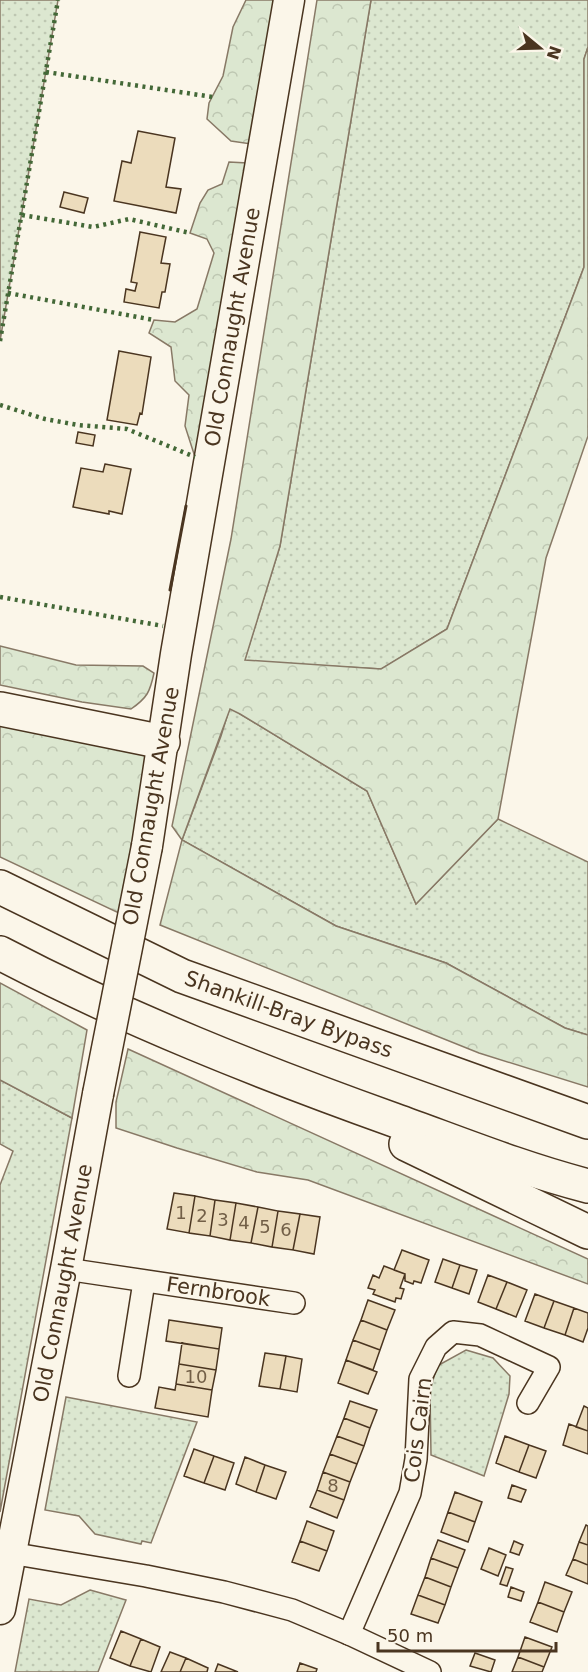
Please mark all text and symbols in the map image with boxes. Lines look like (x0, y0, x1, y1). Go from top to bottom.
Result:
north arrow (510, 18, 570, 78)
text: N (543, 43, 565, 62)
street label: Old Connaught Avenue (200, 206, 265, 448)
street label: Old Connaught Avenue (118, 685, 184, 927)
street label: Shankill-Bray Bypass (181, 966, 396, 1063)
street label: Old Connaught Avenue (28, 1162, 97, 1404)
house number: 1 (175, 1202, 187, 1223)
house number: 2 (196, 1205, 208, 1226)
house number: 3 (217, 1209, 229, 1230)
house number: 4 (238, 1212, 250, 1233)
house number: 5 (259, 1216, 271, 1237)
house number: 6 (280, 1219, 292, 1240)
street label: Fernbrook (165, 1272, 273, 1311)
house number: 10 (185, 1366, 207, 1387)
street label: Cois Cairn (400, 1376, 436, 1484)
house number: 8 (327, 1475, 339, 1496)
scale bar (378, 1615, 556, 1653)
text: 50 m (387, 1625, 433, 1646)

